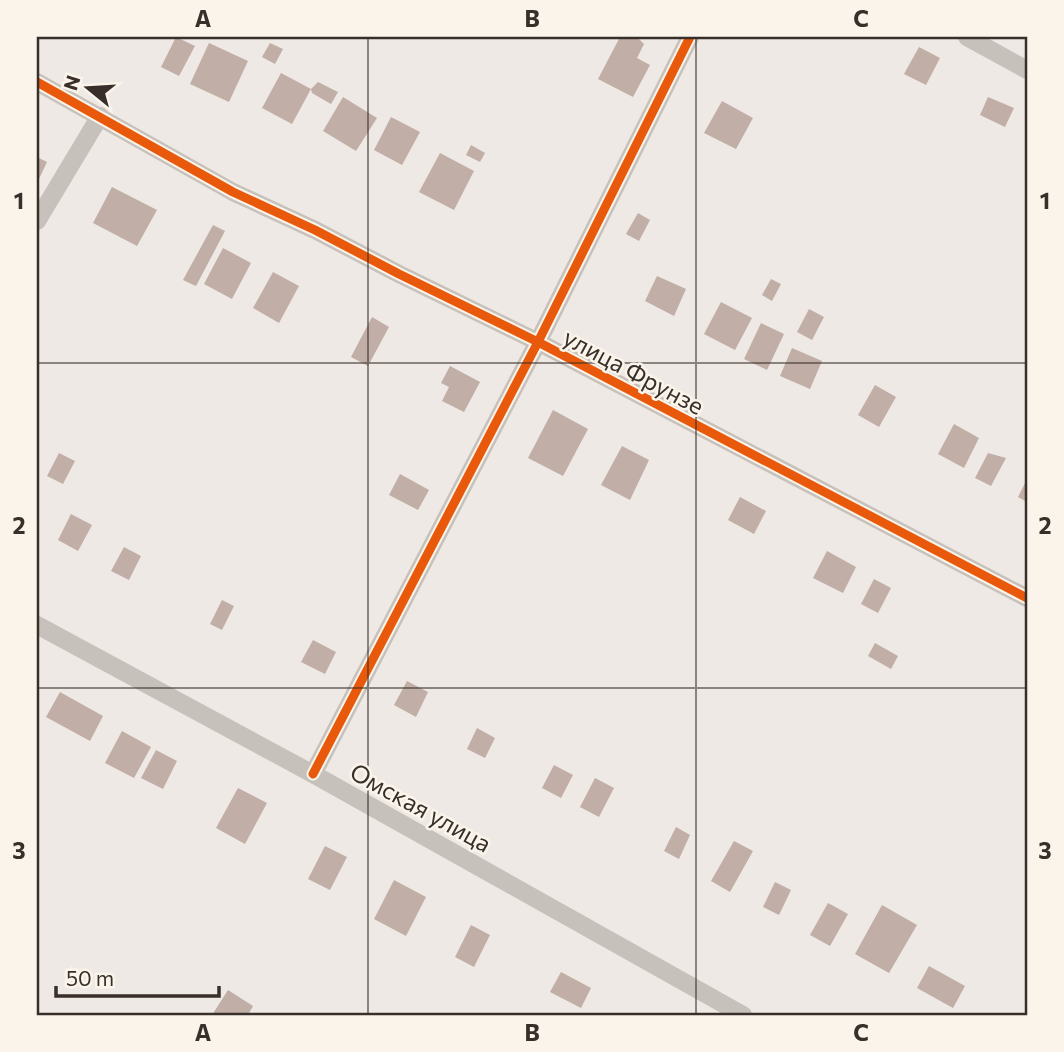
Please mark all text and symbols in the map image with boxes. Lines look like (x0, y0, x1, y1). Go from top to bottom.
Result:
text: A (195, 4, 212, 32)
text: B (524, 4, 540, 32)
text: C (853, 4, 869, 32)
north arrow (52, 52, 122, 122)
text: N (58, 72, 84, 93)
text: 1 (14, 186, 24, 214)
text: 1 (1040, 186, 1050, 214)
street label: улица Фрунзе (559, 322, 709, 420)
text: 2 (12, 511, 26, 539)
text: 2 (1038, 511, 1052, 539)
street label: Омская улица (345, 756, 497, 858)
text: 3 (12, 836, 26, 864)
text: 3 (1038, 836, 1052, 864)
scale bar (56, 954, 219, 998)
text: 50 m (66, 965, 114, 990)
text: A (195, 1018, 212, 1046)
text: B (524, 1018, 540, 1046)
text: C (853, 1018, 869, 1046)

